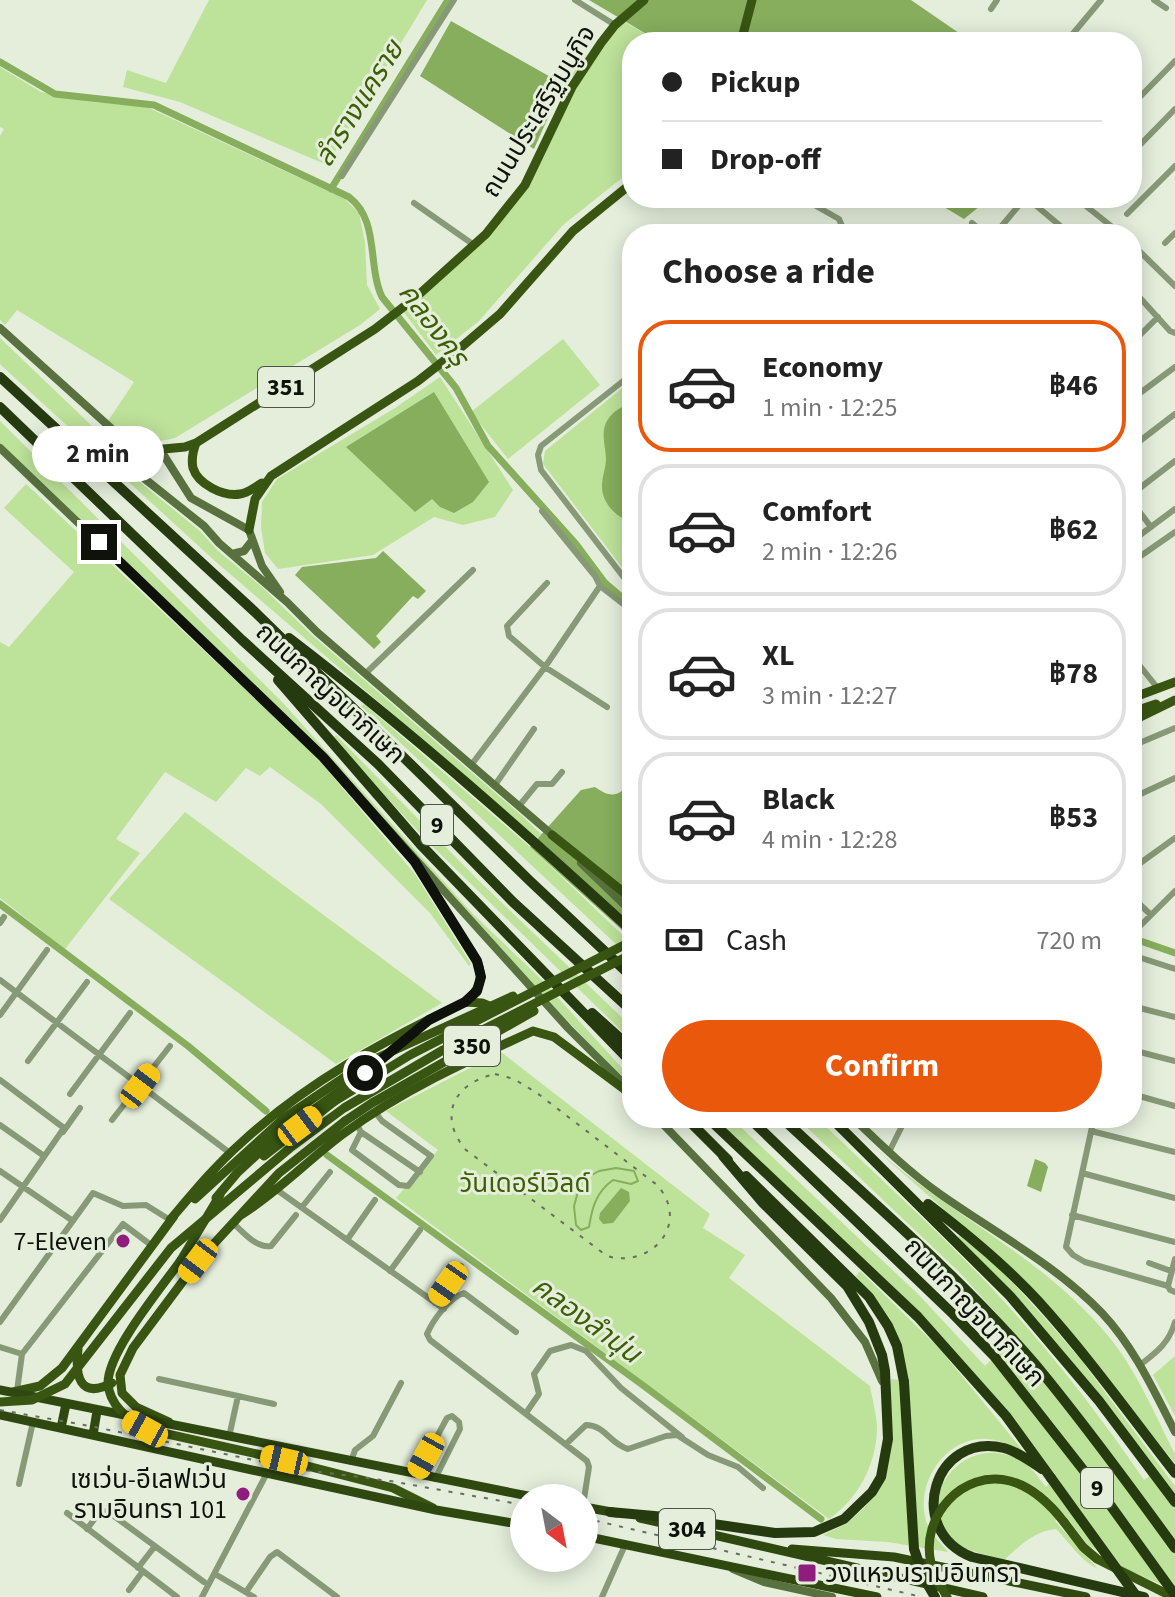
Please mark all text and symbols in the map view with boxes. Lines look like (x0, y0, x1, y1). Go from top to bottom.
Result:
street label: ถนนประเสริฐมนูกิจ (472, 18, 605, 204)
water label: ลำรางแคราย (304, 31, 415, 174)
text: Pickup (710, 61, 800, 104)
text: Drop-off (710, 138, 821, 181)
text: Choose a ride (662, 246, 875, 297)
water label: คลองครุ (389, 275, 479, 376)
text: Economy (762, 346, 883, 389)
icon: car (666, 350, 738, 422)
text: ฿46 (1049, 364, 1098, 407)
road number: 351 (258, 367, 314, 407)
text: 1 min · 12:25 (762, 389, 897, 426)
callout: 2 min (33, 426, 165, 482)
text: 2 min (66, 435, 130, 472)
text: Comfort (762, 490, 872, 533)
icon: car (666, 494, 738, 566)
text: ฿62 (1049, 508, 1098, 551)
route end (81, 524, 117, 560)
text: 2 min · 12:26 (762, 533, 897, 570)
street label: ถนนกาญจนาภิเษก (247, 614, 414, 773)
text: XL (762, 634, 795, 677)
icon: car (666, 638, 738, 710)
text: ฿78 (1049, 652, 1098, 695)
text: 3 min · 12:27 (762, 677, 897, 714)
text: Black (762, 778, 835, 821)
icon: car (666, 782, 738, 854)
text: ฿53 (1049, 796, 1098, 839)
road number: 9 (421, 805, 453, 845)
text: 4 min · 12:28 (762, 821, 897, 858)
icon: cash (662, 918, 706, 962)
text: Cash (726, 919, 787, 962)
text: 720 m (1036, 922, 1102, 959)
button: Confirm (662, 1020, 1102, 1112)
road number: 350 (444, 1026, 500, 1066)
route start (347, 1055, 383, 1091)
car (116, 1060, 164, 1112)
car (274, 1102, 326, 1150)
park label: วันเดอร์เวิลด์ (460, 1165, 590, 1202)
place label: 7-Eleven (13, 1223, 107, 1260)
street label: ถนนกาญจนาภิเษก (895, 1229, 1054, 1396)
marker: 7-Eleven (114, 1232, 132, 1250)
car (174, 1235, 222, 1287)
car (424, 1257, 472, 1311)
water label: คลองลำนุ่น (524, 1267, 651, 1374)
car (118, 1407, 172, 1451)
car (404, 1429, 448, 1483)
car (258, 1443, 310, 1477)
place label: เซเว่น-อีเลฟเว่น รามอินทรา 101 (70, 1461, 227, 1528)
road number: 9 (1081, 1468, 1113, 1508)
north arrow (510, 1484, 598, 1572)
map controls (510, 1484, 598, 1572)
marker: เซเว่น-อีเลฟเว่น รามอินทรา 101 (234, 1485, 252, 1503)
road number: 304 (659, 1509, 715, 1549)
place label: วงแหวนรามอินทรา (825, 1555, 1020, 1592)
marker: วงแหวนรามอินทรา (796, 1562, 818, 1584)

